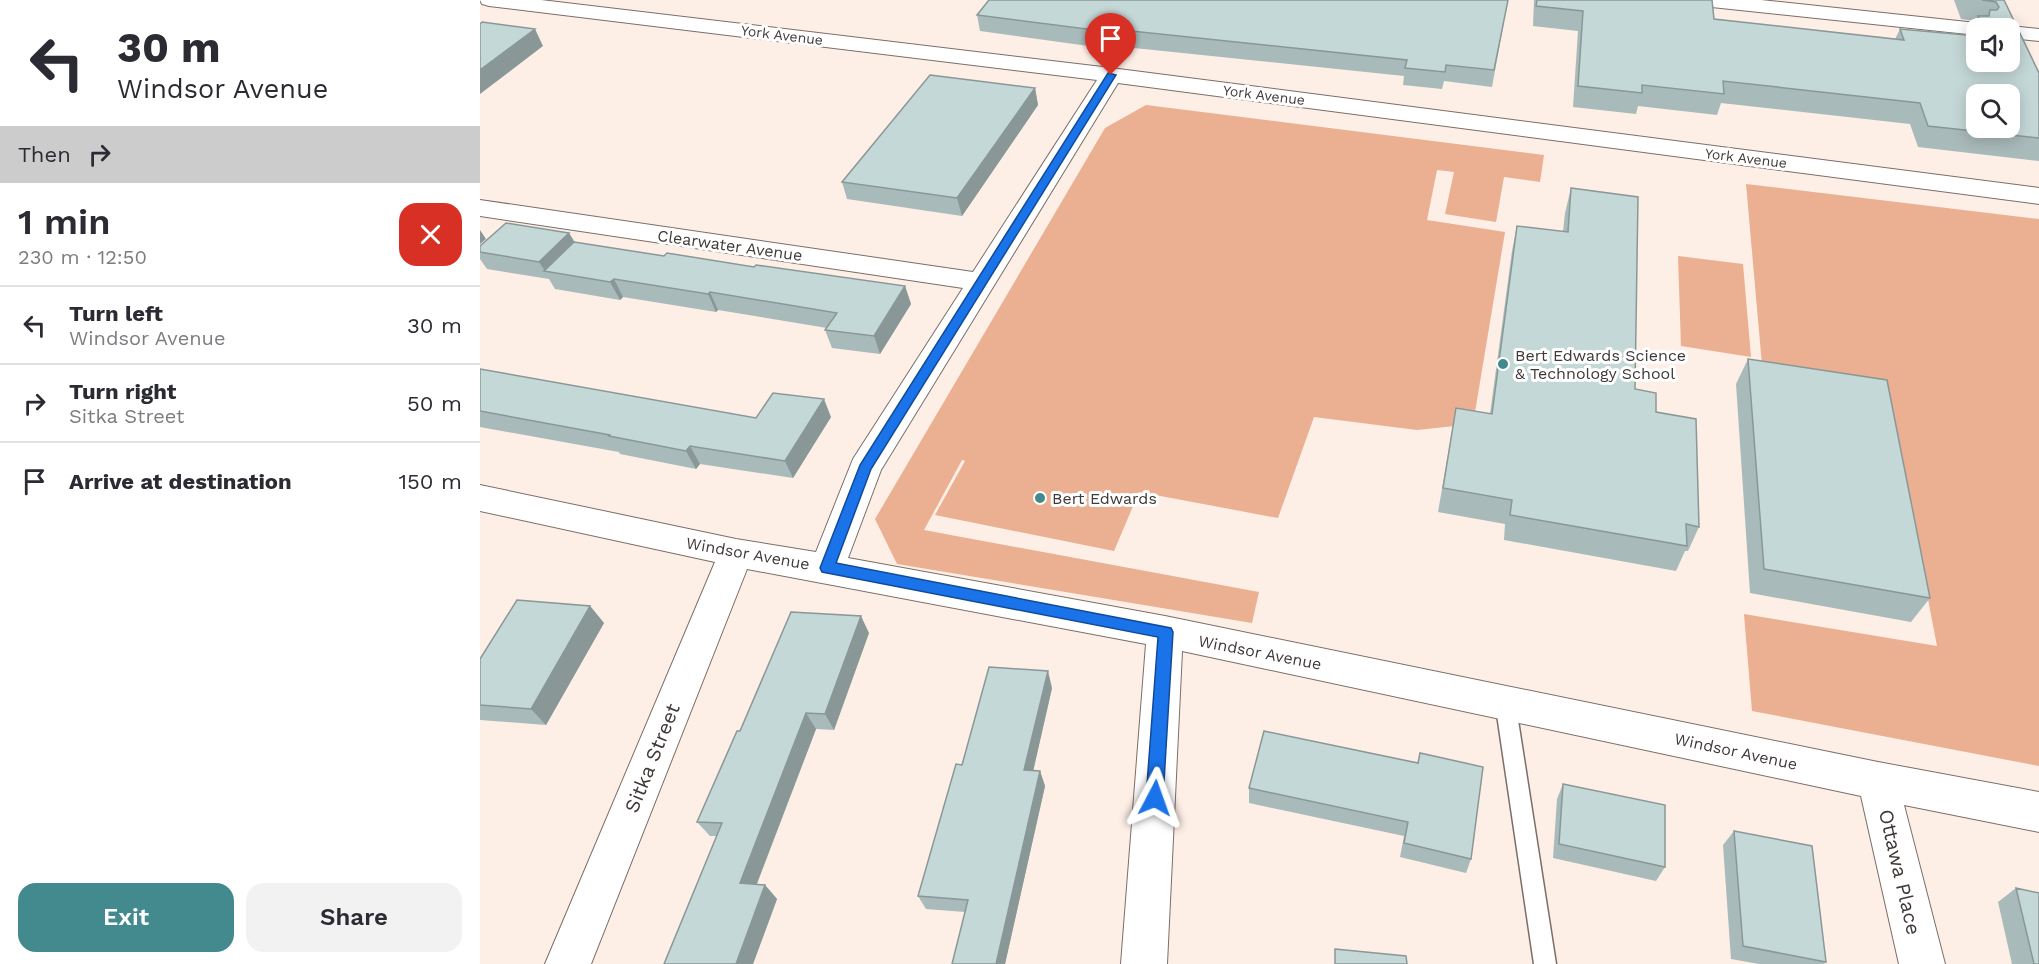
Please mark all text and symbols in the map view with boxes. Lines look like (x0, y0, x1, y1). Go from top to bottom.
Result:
pin (1085, 13, 1136, 75)
map controls (1966, 18, 2020, 138)
button: sound (1966, 18, 2020, 72)
street label: York Avenue (740, 22, 824, 48)
icon: arrive (1094, 22, 1127, 55)
text: 30 m (117, 23, 221, 72)
icon: left (18, 24, 96, 102)
text: Windsor Avenue (117, 73, 328, 105)
street label: York Avenue (1222, 82, 1306, 108)
button: search (1966, 84, 2020, 138)
icon: right (83, 138, 116, 171)
text: Then (18, 142, 71, 167)
street label: York Avenue (1704, 145, 1788, 171)
text: 1 min (18, 201, 110, 243)
button: close (399, 203, 462, 266)
street label: Clearwater Avenue (656, 226, 804, 265)
text: 230 m · 12:50 (18, 245, 147, 269)
text: Turn left (69, 301, 163, 326)
icon: left (18, 309, 51, 342)
text: 30 m (407, 313, 462, 338)
text: Windsor Avenue (69, 326, 225, 350)
place label: Bert Edwards Science & Technology School (1515, 346, 1686, 383)
marker: Bert Edwards Science & Technology School (1496, 357, 1510, 371)
text: Turn right (69, 379, 176, 404)
icon: right (18, 387, 51, 420)
text: 50 m (407, 391, 462, 416)
text: Sitka Street (69, 404, 184, 428)
icon: arrive (18, 465, 51, 498)
text: Arrive at destination (69, 469, 292, 494)
text: 150 m (398, 469, 462, 494)
place label: Bert Edwards (1052, 489, 1157, 508)
marker: Bert Edwards (1033, 491, 1047, 505)
street label: Windsor Avenue (685, 533, 811, 574)
street label: Windsor Avenue (1197, 631, 1323, 674)
street label: Sitka Street (619, 699, 685, 816)
street label: Windsor Avenue (1673, 729, 1799, 774)
position arrow (1123, 766, 1187, 830)
street label: Ottawa Place (1874, 807, 1926, 937)
button: Exit (18, 883, 234, 952)
button: Share (246, 883, 462, 952)

